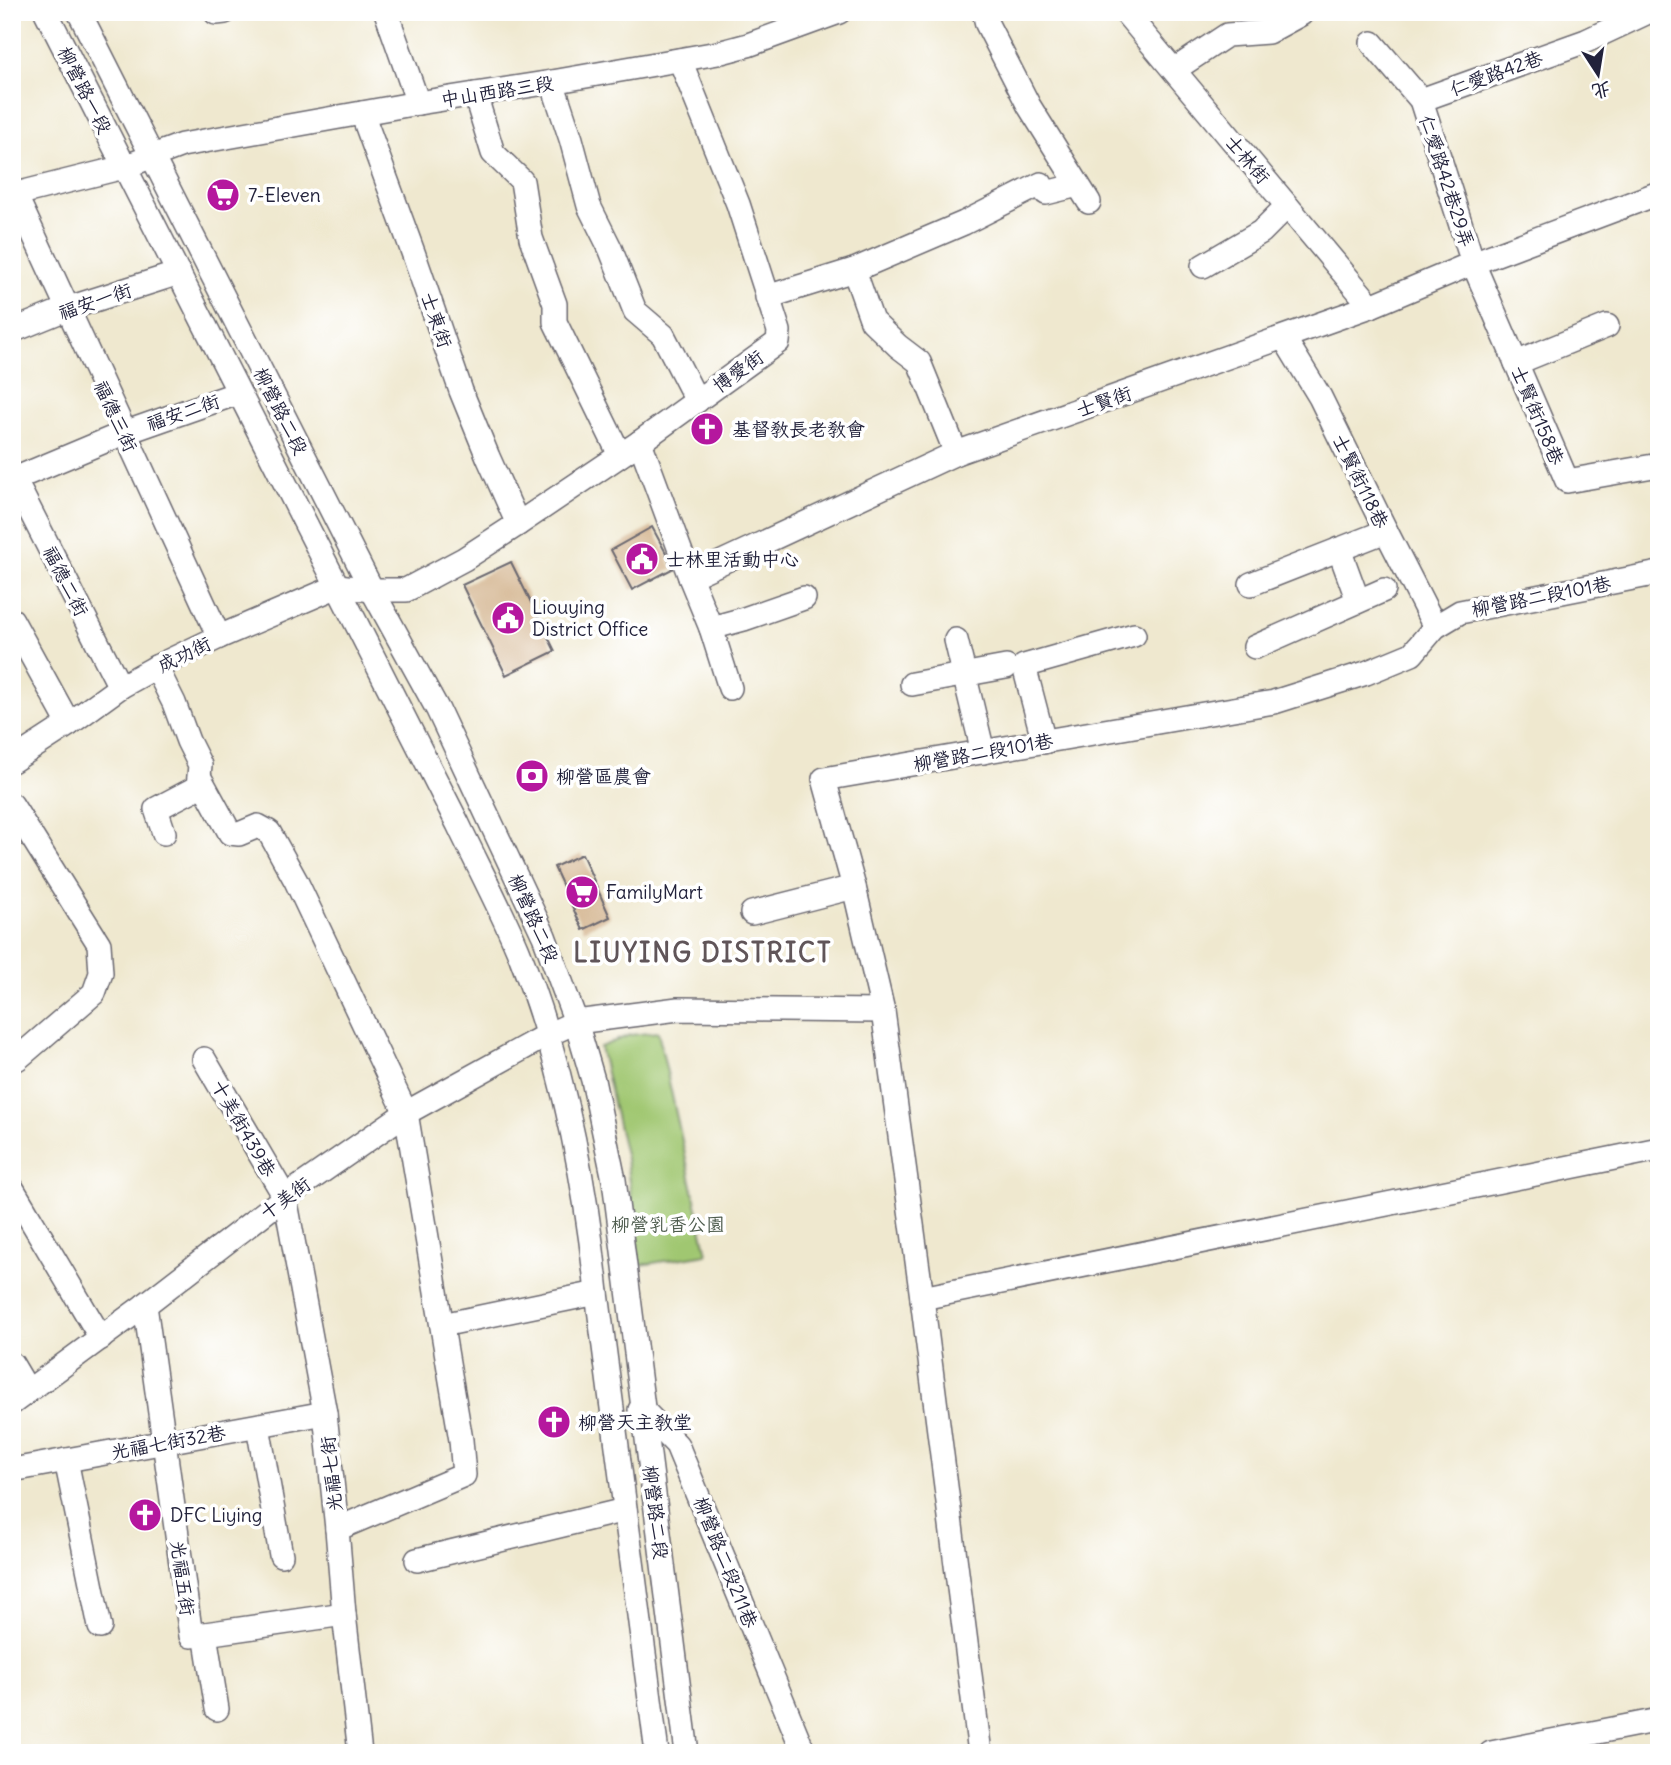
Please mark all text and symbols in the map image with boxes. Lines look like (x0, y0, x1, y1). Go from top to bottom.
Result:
north arrow (1562, 38, 1632, 108)
street label: 柳營路一段 (53, 42, 117, 138)
street label: 仁愛路42巷 (1446, 45, 1546, 101)
street label: 中山西路三段 (439, 70, 555, 112)
text: 北 (1590, 77, 1613, 104)
street label: 仁愛路42巷29弄 (1414, 112, 1480, 250)
street label: 士林街 (1220, 129, 1276, 189)
supermarket icon: 7-Eleven (204, 176, 242, 214)
place label: 7-Eleven (248, 183, 321, 207)
street label: 福安一街 (55, 277, 135, 325)
street label: 士東街 (416, 289, 458, 351)
street label: 博愛街 (708, 345, 768, 397)
street label: 士賢街158巷 (1506, 362, 1570, 468)
street label: 柳營路二段 (249, 363, 313, 459)
street label: 福德三街 (89, 376, 143, 456)
street label: 士賢街 (1073, 380, 1135, 422)
street label: 福安二街 (143, 388, 223, 436)
church icon: 基督教長老教會 (688, 410, 726, 448)
place label: 基督教長老教會 (732, 417, 865, 441)
street label: 士賢街118巷 (1328, 430, 1394, 532)
public building icon: 士林里活動中心 (623, 540, 661, 578)
street label: 福德二街 (38, 542, 94, 620)
place label: 士林里活動中心 (666, 547, 799, 571)
street label: 柳營路二段101巷 (1469, 571, 1613, 621)
place label: Liouying District Office (532, 595, 648, 641)
public building icon: Liouying District Office (489, 599, 527, 637)
street label: 成功街 (153, 631, 215, 677)
street label: 柳營路二段101巷 (911, 728, 1055, 776)
bank icon: 柳營區農會 (513, 757, 551, 795)
place label: 柳營區農會 (556, 764, 651, 788)
street label: 柳營路二段 (504, 870, 564, 966)
supermarket icon: FamilyMart (563, 873, 601, 911)
place label: FamilyMart (606, 880, 703, 904)
district label: LIUYING DISTRICT (573, 936, 833, 969)
street label: 十美街439巷 (206, 1075, 282, 1181)
street label: 十美街 (255, 1172, 315, 1224)
park label: 柳營乳香公園 (611, 1212, 725, 1236)
church icon: 柳營天主教堂 (535, 1403, 573, 1441)
place label: 柳營天主教堂 (578, 1410, 692, 1434)
street label: 光福七街32巷 (109, 1420, 227, 1464)
street label: 光福七街 (315, 1435, 347, 1513)
street label: 柳營路二段 (638, 1463, 674, 1561)
street label: 柳營路二段211巷 (689, 1493, 763, 1631)
church icon: DFC Liying (126, 1496, 164, 1534)
place label: DFC Liying (170, 1503, 262, 1527)
street label: 光福五街 (166, 1539, 200, 1617)

